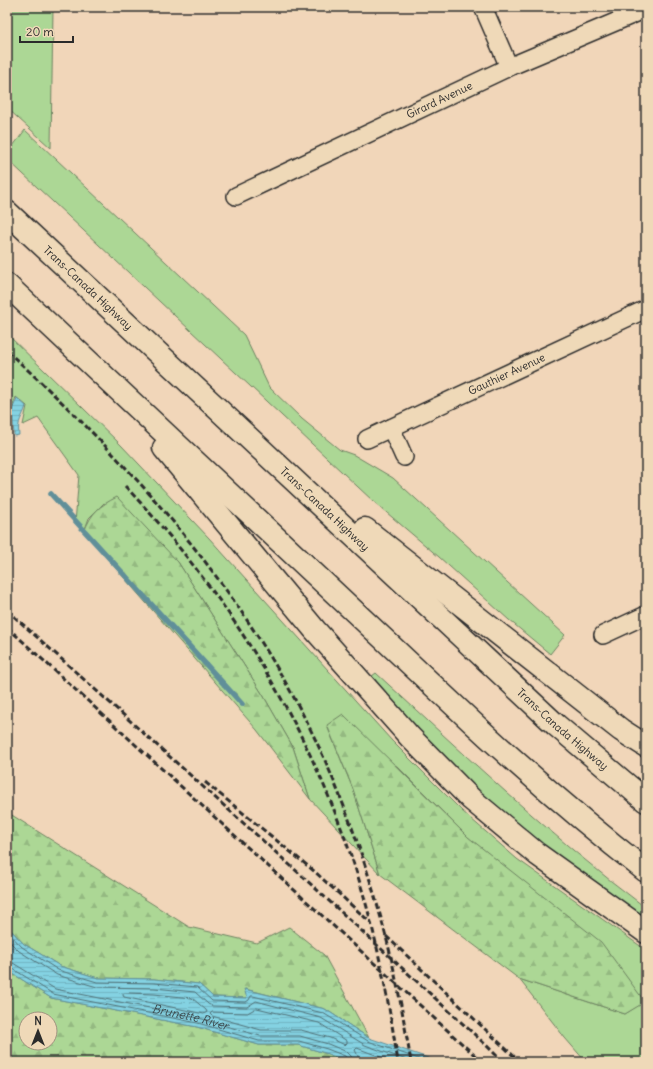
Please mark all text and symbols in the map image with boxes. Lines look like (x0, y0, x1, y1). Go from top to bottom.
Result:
scale bar (20, 18, 73, 44)
text: 20 m (26, 24, 54, 39)
street label: Girard Avenue (404, 78, 475, 121)
street label: Trans-Canada Highway (41, 243, 136, 333)
street label: Gauthier Avenue (466, 350, 547, 398)
street label: Trans-Canada Highway (277, 464, 372, 554)
street label: Trans-Canada Highway (514, 685, 611, 773)
water label: Brunette River (151, 1001, 232, 1034)
north arrow (18, 1011, 58, 1051)
text: N (34, 1014, 42, 1028)

